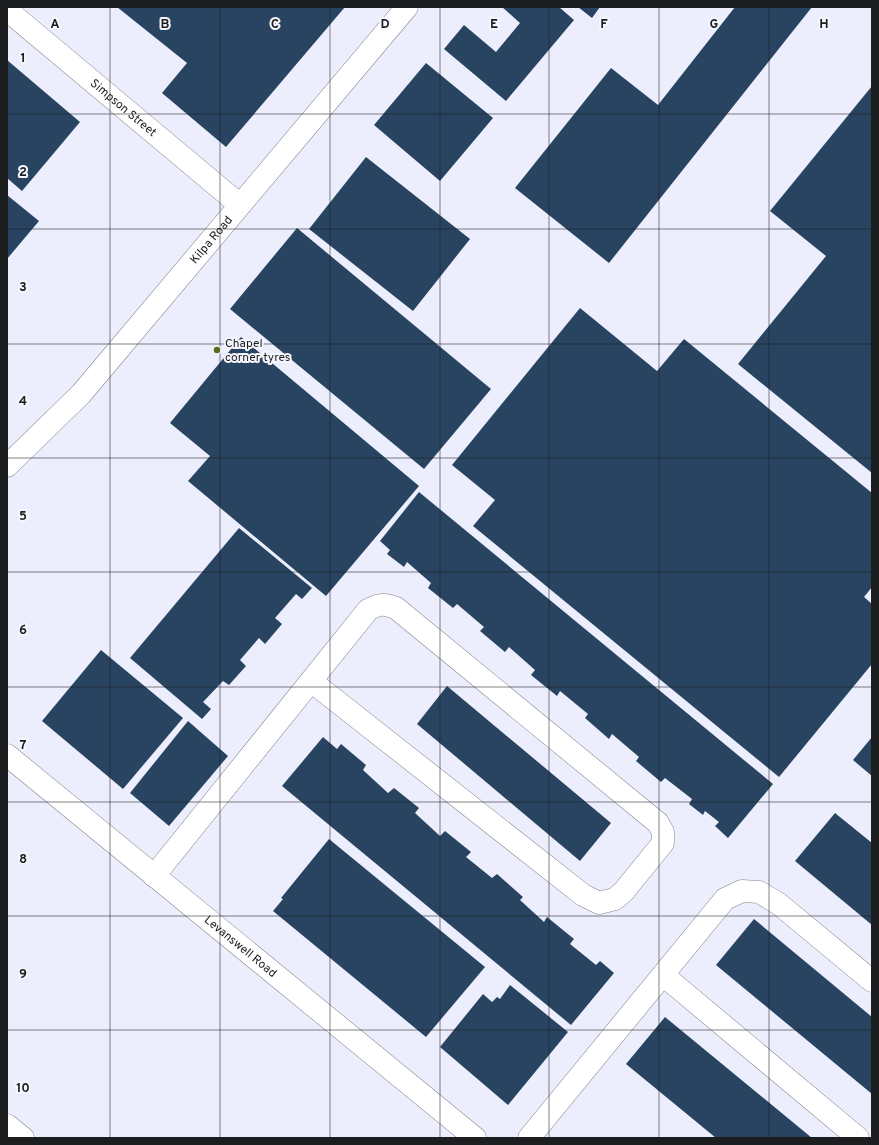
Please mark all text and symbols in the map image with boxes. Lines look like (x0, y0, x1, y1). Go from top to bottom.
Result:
text: A (50, 17, 60, 33)
text: B (161, 17, 170, 33)
text: C (271, 17, 279, 33)
text: D (380, 17, 390, 33)
text: E (490, 17, 498, 33)
text: F (600, 17, 608, 33)
text: G (710, 17, 719, 33)
text: H (819, 17, 829, 33)
text: 1 (20, 51, 26, 67)
street label: Simpson Street (86, 76, 160, 141)
text: 2 (19, 165, 27, 181)
street label: Kilpa Road (187, 213, 237, 268)
text: 3 (19, 280, 27, 296)
place label: Chapel corner tyres (225, 336, 290, 366)
marker: Chapel corner tyres (212, 345, 222, 355)
text: 4 (19, 394, 27, 410)
text: 5 (19, 509, 27, 525)
text: 6 (19, 623, 27, 639)
text: 7 (20, 738, 27, 754)
text: 8 (19, 852, 27, 868)
street label: Levanswell Road (200, 913, 280, 982)
text: 9 (19, 967, 27, 983)
text: 10 (16, 1081, 30, 1097)

